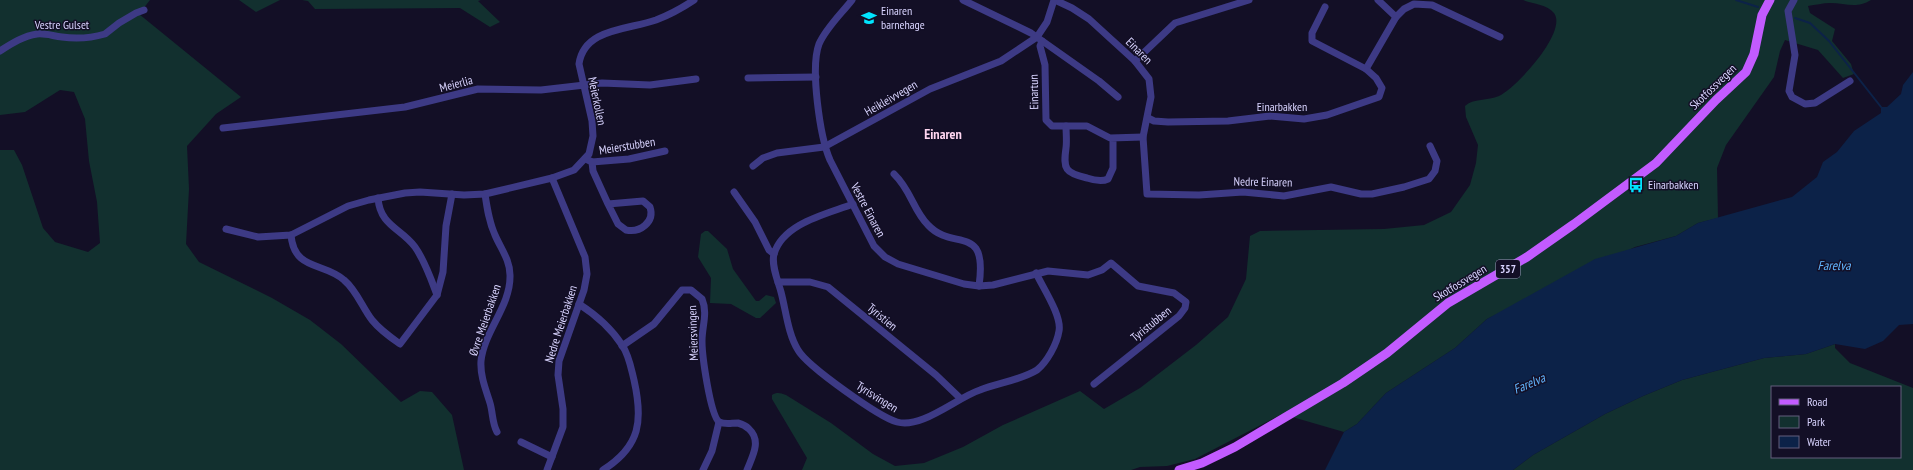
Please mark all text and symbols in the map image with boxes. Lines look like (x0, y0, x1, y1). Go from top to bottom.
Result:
place label: Einaren barnehage (881, 3, 925, 32)
school or university icon: Einaren barnehage (860, 9, 878, 27)
street label: Vestre Gulset (34, 17, 90, 32)
street label: Einaren (1123, 34, 1156, 67)
street label: Skotfossvegen (1686, 61, 1739, 113)
street label: Meierlia (438, 72, 474, 95)
street label: Einartun (1026, 74, 1041, 110)
street label: Meierkollen (585, 75, 610, 126)
street label: Heikleivvegen (862, 76, 920, 119)
street label: Einarbakken (1257, 99, 1307, 114)
district label: Einaren (924, 125, 962, 143)
street label: Meierstubben (598, 134, 656, 157)
street label: Nedre Einaren (1234, 173, 1293, 190)
bus stop icon: Einarbakken (1627, 176, 1645, 194)
place label: Einarbakken (1648, 177, 1699, 192)
street label: Vestre Einaren (847, 179, 889, 240)
water label: Farelva (1818, 257, 1851, 274)
road number: 357 (1496, 260, 1520, 278)
street label: Skotfossvegen (1430, 261, 1489, 304)
street label: Øvre Meierbakken (465, 282, 504, 358)
street label: Nedre Meierbakken (541, 283, 580, 364)
street label: Tyristien (864, 300, 900, 334)
street label: Tyristubben (1127, 303, 1174, 344)
street label: Meiersvingen (684, 305, 701, 361)
water label: Farelva (1511, 369, 1548, 398)
street label: Tyrisvingen (854, 378, 901, 415)
legend (1771, 386, 1901, 458)
text: Road (1807, 394, 1827, 409)
text: Park (1807, 414, 1825, 429)
text: Water (1807, 434, 1832, 449)

